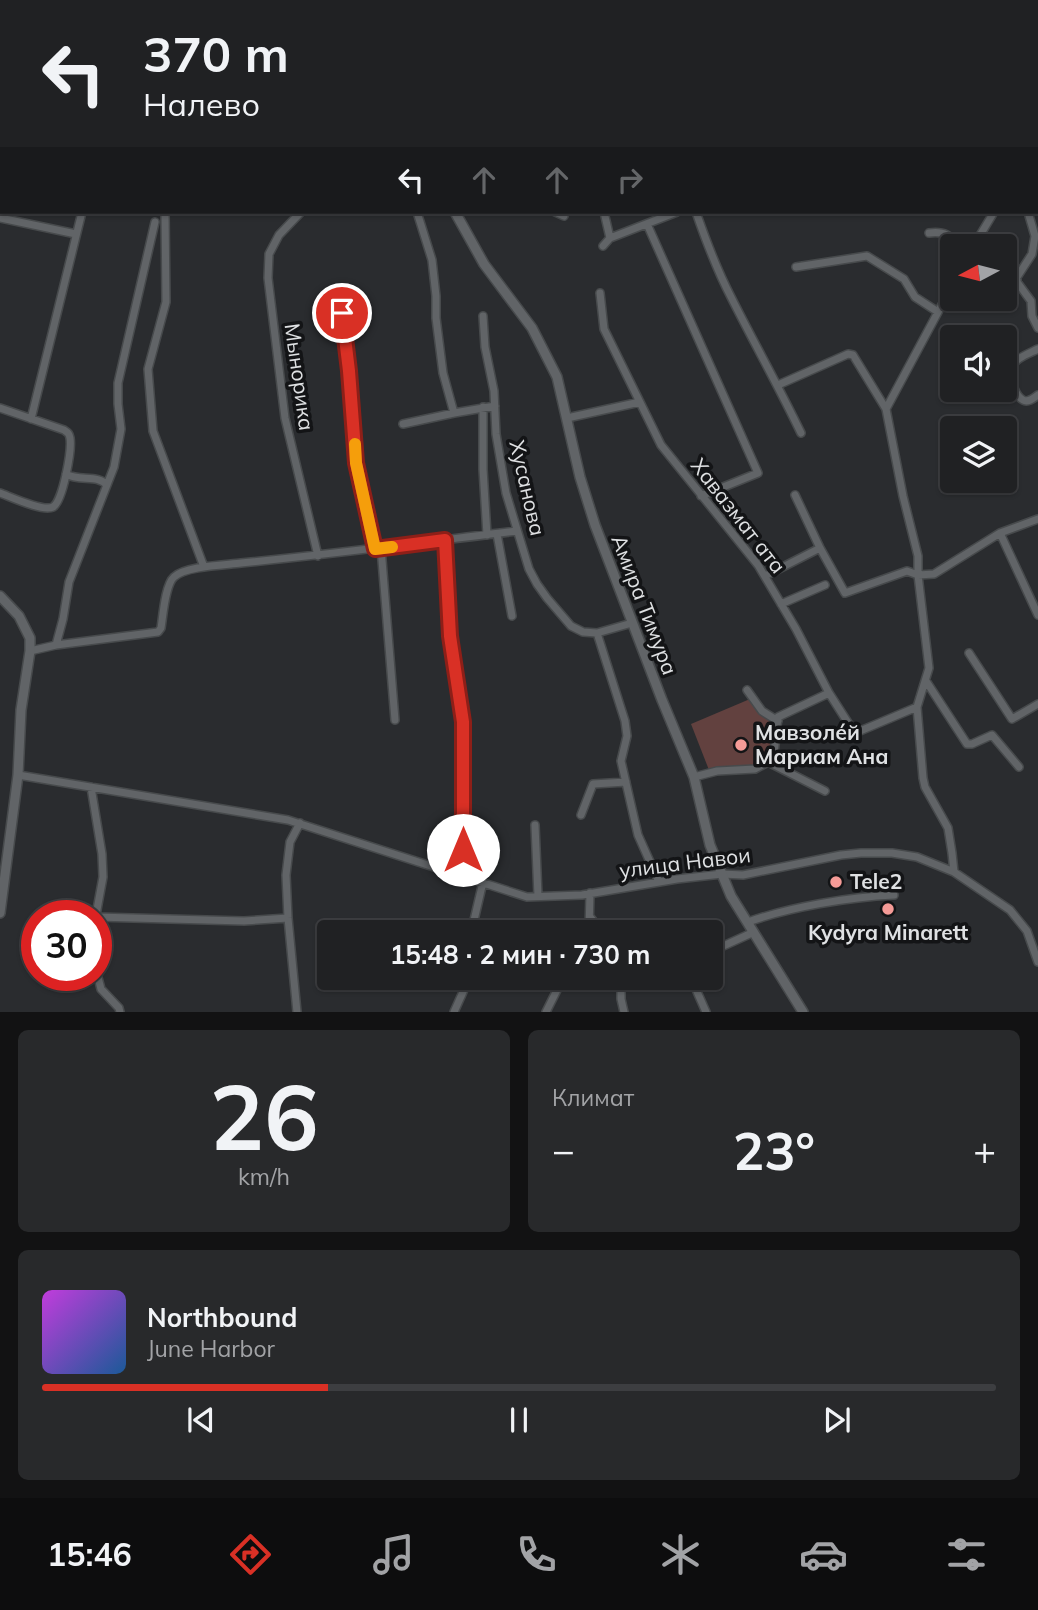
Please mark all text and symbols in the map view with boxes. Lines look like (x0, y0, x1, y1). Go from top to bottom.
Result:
text: 370 m (143, 23, 289, 84)
icon: left (28, 28, 119, 119)
text: Налево (143, 84, 260, 124)
icon: left (392, 161, 430, 199)
icon: ahead (465, 161, 503, 199)
icon: ahead (538, 161, 576, 199)
icon: right (611, 161, 649, 199)
north arrow (940, 234, 1017, 312)
map controls (940, 234, 1017, 493)
pin (312, 283, 372, 343)
icon: arrive (323, 294, 361, 332)
street label: Мынорика (280, 322, 320, 432)
button: sound (940, 325, 1017, 402)
button: layers (940, 416, 1017, 493)
street label: Хусанова (504, 438, 552, 538)
street label: Хавазмат ата (686, 453, 792, 578)
street label: Амира Тимура (606, 531, 684, 678)
place label: Мавзоле́й Мариам Ана (755, 719, 889, 769)
marker: Мавзоле́й Мариам Ана (733, 737, 749, 753)
position arrow (426, 813, 500, 887)
street label: улица Навои (618, 841, 752, 883)
place label: Tele2 (850, 868, 902, 894)
marker: Tele2 (828, 874, 844, 890)
speed limit sign: 30 (21, 900, 112, 991)
marker: Kydyra Minarett (880, 901, 896, 917)
place label: Kydyra Minarett (808, 919, 968, 945)
text: 15:48 · 2 мин · 730 m (390, 938, 650, 971)
text: 26 (209, 1059, 319, 1173)
text: Климат (552, 1083, 634, 1112)
text: 23° (733, 1118, 815, 1183)
text: − (552, 1126, 575, 1174)
text: + (973, 1126, 996, 1174)
text: km/h (238, 1162, 290, 1191)
text: Northbound (147, 1301, 297, 1334)
text: June Harbor (147, 1334, 275, 1363)
icon: previous (182, 1401, 220, 1439)
icon: pause (500, 1401, 538, 1439)
icon: next (818, 1401, 856, 1439)
icon: directions (226, 1530, 275, 1579)
icon: music (369, 1530, 418, 1579)
icon: phone (512, 1530, 561, 1579)
icon: climate (656, 1530, 705, 1579)
icon: car (799, 1530, 848, 1579)
icon: filters (942, 1530, 991, 1579)
text: 15:46 (47, 1534, 132, 1574)

